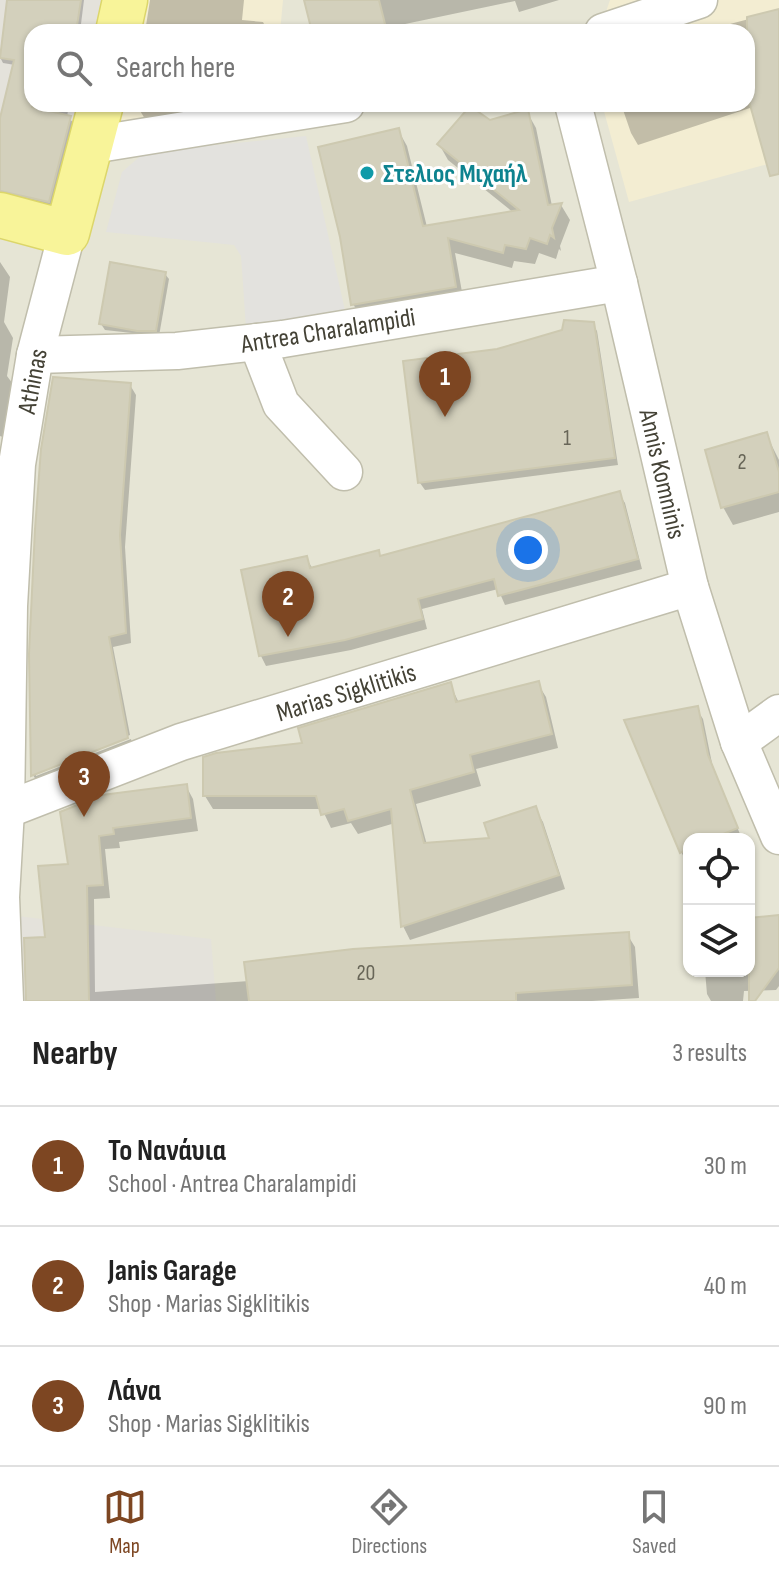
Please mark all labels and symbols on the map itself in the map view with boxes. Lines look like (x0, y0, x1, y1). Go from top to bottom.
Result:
place label: Στελιος Μιχαήλ (383, 159, 528, 190)
marker: Στελιος Μιχαήλ (358, 164, 376, 182)
street label: Antrea Charalampidi (238, 302, 418, 361)
street label: Athinas (12, 346, 55, 417)
pin: 1 (419, 351, 471, 417)
street label: Annis Komninis (631, 405, 692, 542)
house number: 1 (563, 425, 571, 452)
house number: 2 (737, 449, 747, 476)
your location (508, 530, 548, 570)
pin: 2 (262, 571, 314, 637)
street label: Marias Sigklitikis (273, 657, 420, 729)
pin: 3 (58, 751, 110, 817)
house number: 20 (357, 960, 375, 987)

